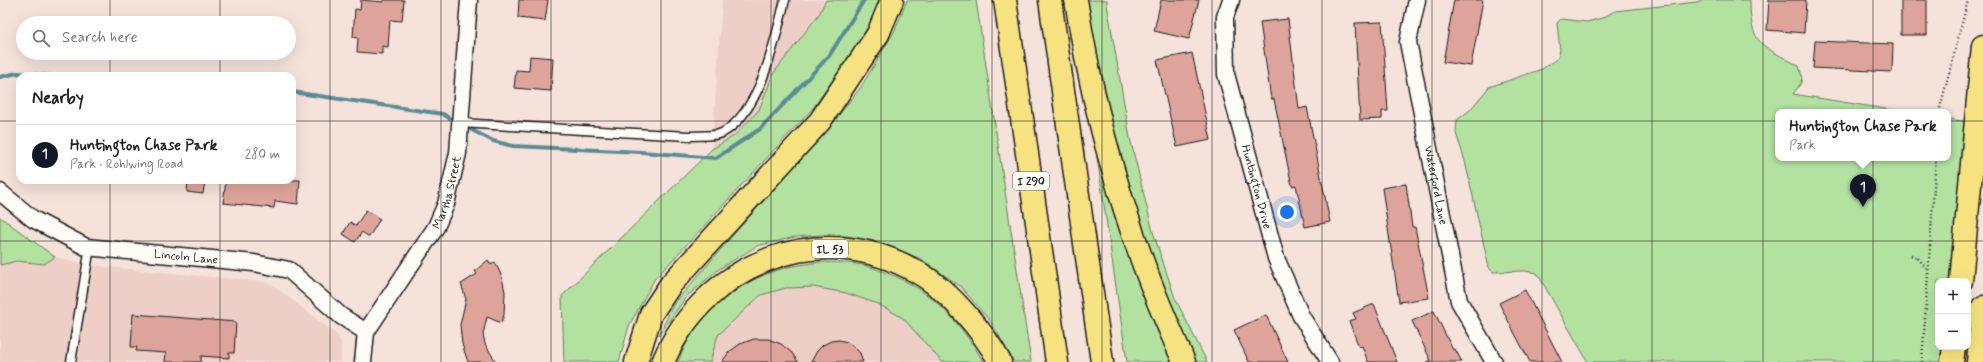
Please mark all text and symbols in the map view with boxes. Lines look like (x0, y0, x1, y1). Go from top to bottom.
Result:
search box (16, 16, 296, 60)
icon: search (30, 27, 52, 49)
text: Search here (62, 28, 138, 48)
text: Nearby (32, 87, 84, 109)
popup (1775, 109, 1951, 161)
text: Huntington Chase Park (1789, 117, 1937, 137)
text: Huntington Chase Park (70, 136, 217, 156)
text: Park (1789, 137, 1815, 154)
street label: Huntington Drive (1237, 143, 1275, 231)
street label: Waterford Lane (1420, 145, 1451, 226)
text: 1 (42, 146, 48, 163)
text: 280 m (245, 146, 280, 163)
street label: Martha Street (429, 154, 466, 232)
text: Park · Rohlwing Road (70, 156, 183, 173)
road number: I 290 (1013, 172, 1049, 190)
pin: 1 (1850, 174, 1876, 207)
your location (1277, 202, 1297, 222)
road number: IL 53 (812, 240, 848, 258)
street label: Lincoln Lane (153, 247, 219, 269)
map controls (1935, 278, 1971, 350)
button: + (1935, 278, 1971, 314)
button: − (1935, 314, 1971, 350)

